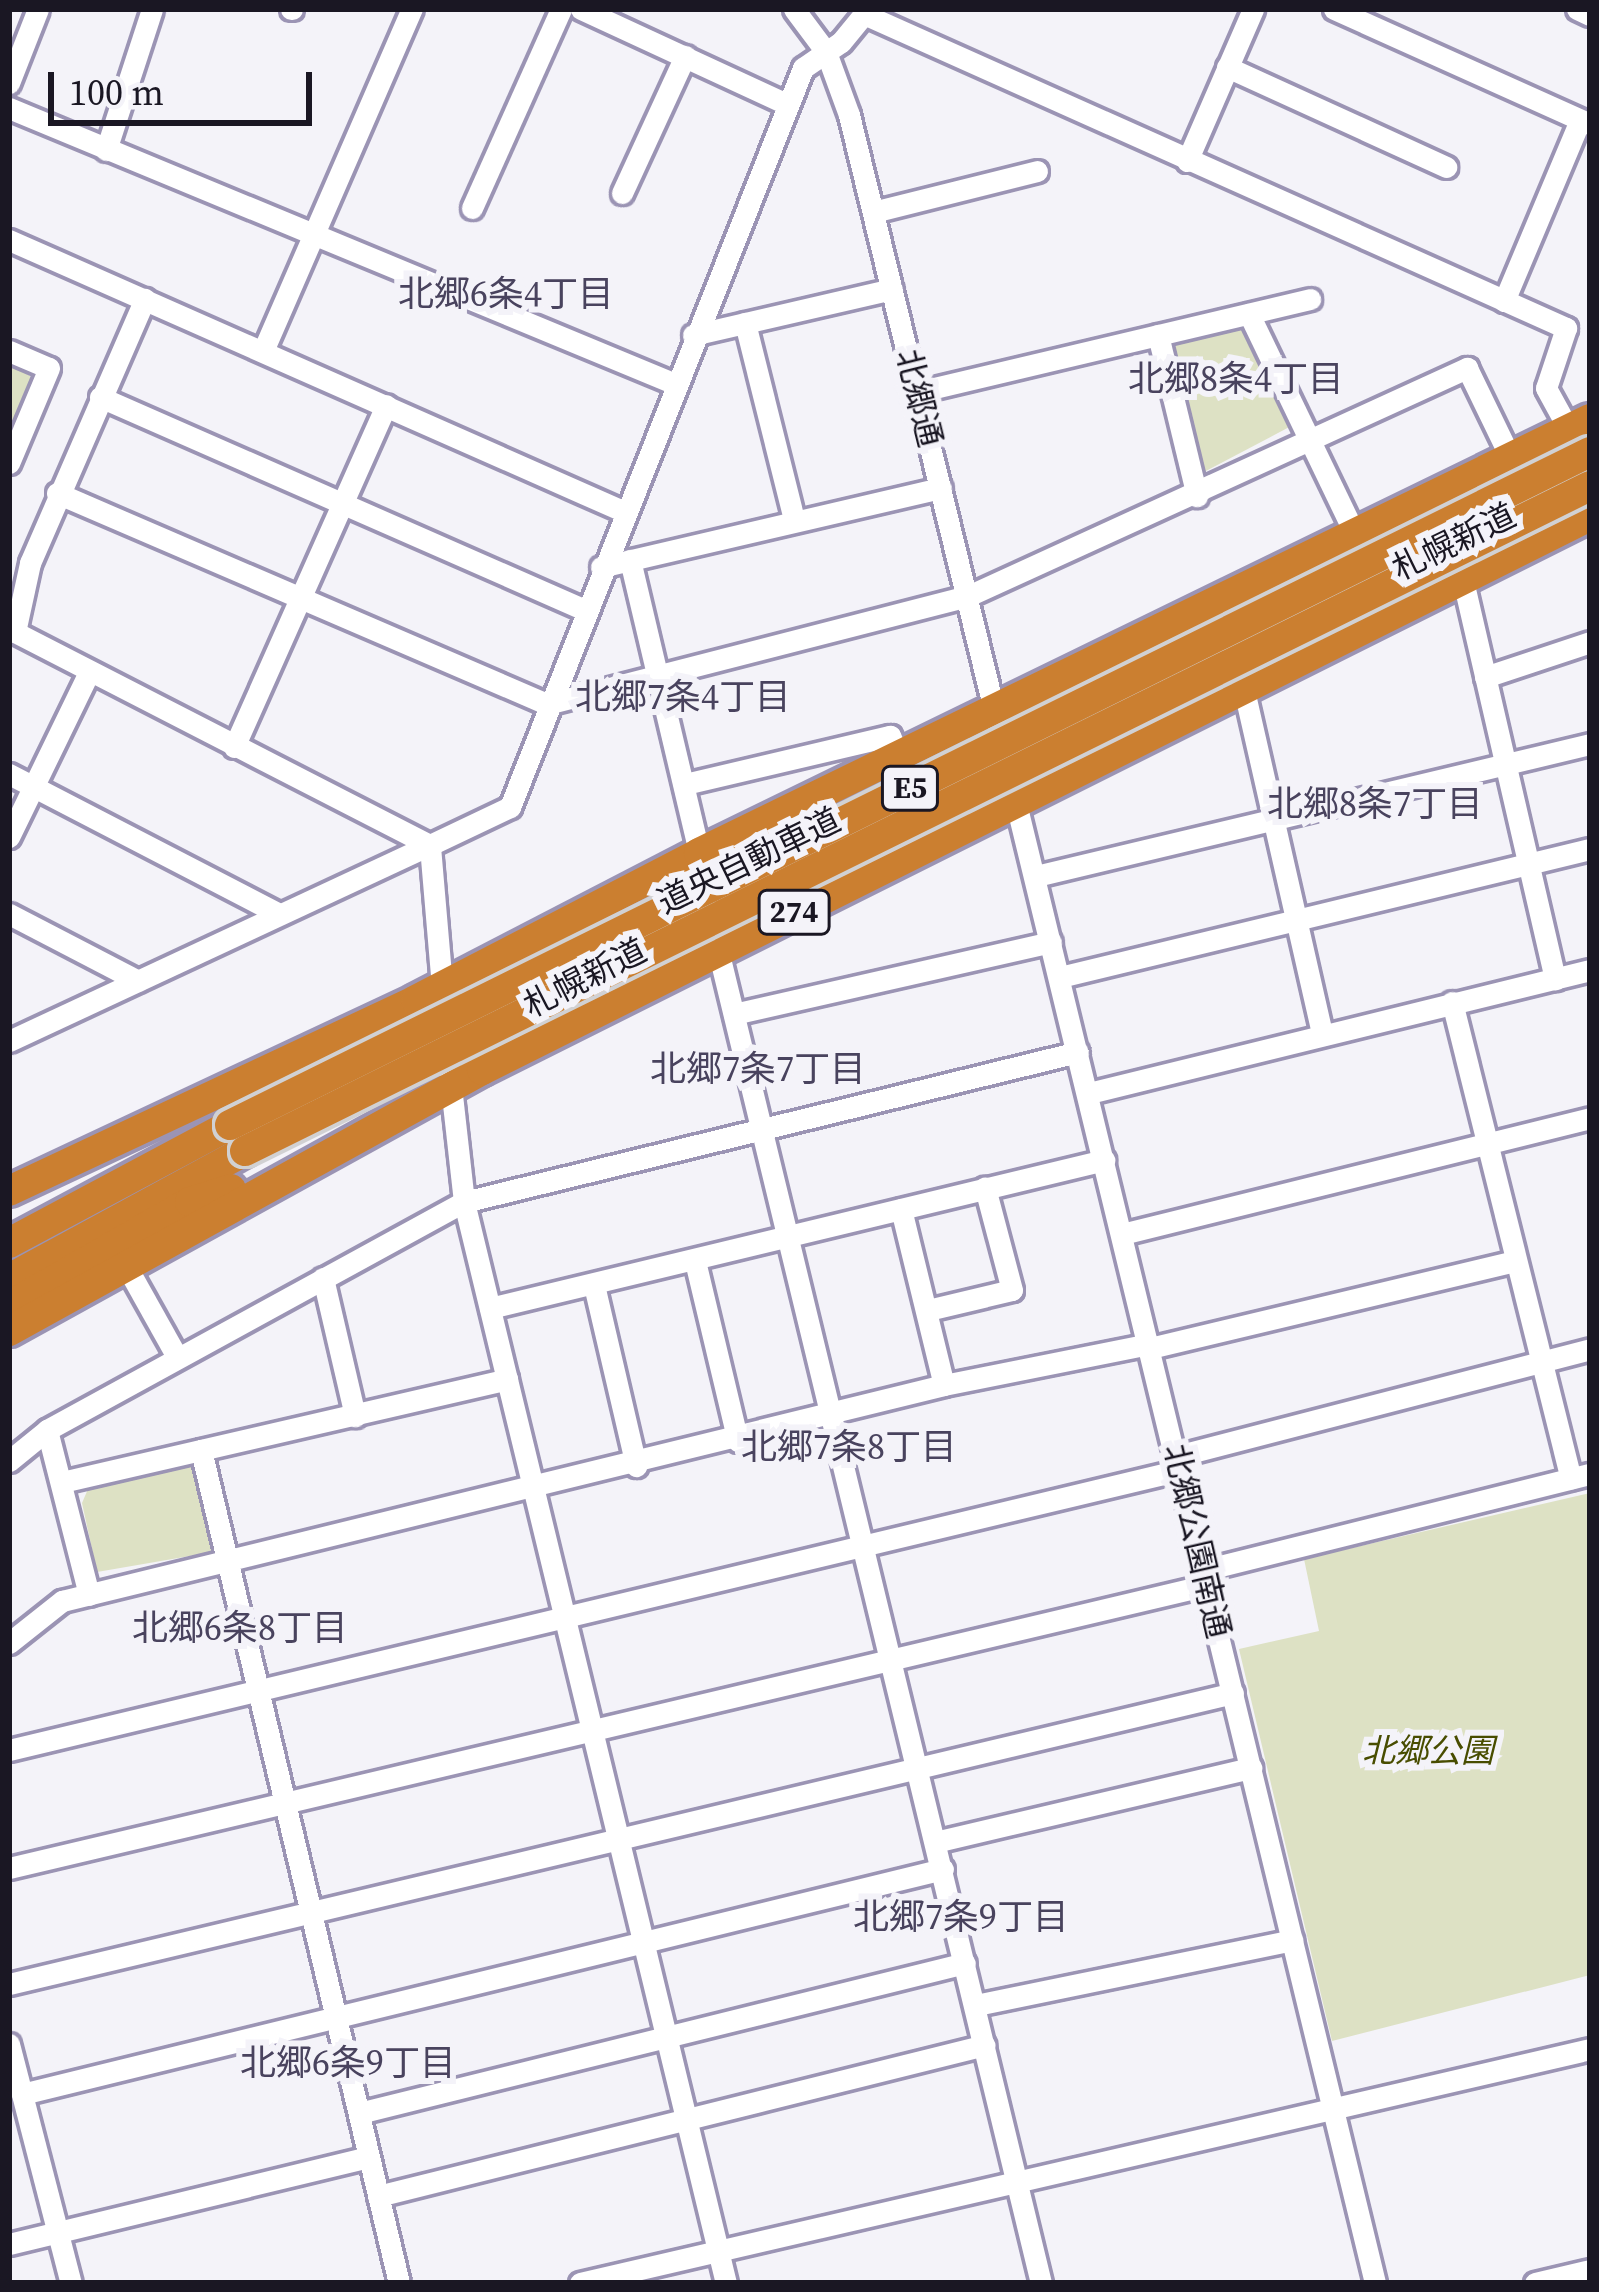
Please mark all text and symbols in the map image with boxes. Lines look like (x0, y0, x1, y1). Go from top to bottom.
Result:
scale bar (54, 48, 318, 122)
text: 100 m (69, 68, 164, 117)
district label: 北郷6条4丁目 (398, 272, 614, 316)
street label: 北郷通 (888, 345, 950, 451)
district label: 北郷8条4丁目 (1128, 357, 1344, 401)
street label: 札幌新道 (1386, 495, 1522, 589)
district label: 北郷7条4丁目 (575, 675, 791, 719)
road number: E5 (880, 764, 940, 812)
district label: 北郷8条7丁目 (1267, 782, 1483, 826)
street label: 道央自動車道 (651, 800, 847, 922)
road number: 274 (755, 888, 833, 936)
street label: 札幌新道 (517, 930, 653, 1026)
district label: 北郷7条7丁目 (650, 1047, 866, 1091)
district label: 北郷7条8丁目 (741, 1425, 957, 1469)
street label: 北郷公園南通 (1155, 1440, 1239, 1642)
district label: 北郷6条8丁目 (132, 1606, 348, 1650)
park label: 北郷公園 (1362, 1731, 1494, 1771)
district label: 北郷7条9丁目 (853, 1895, 1069, 1939)
district label: 北郷6条9丁目 (240, 2041, 456, 2085)

